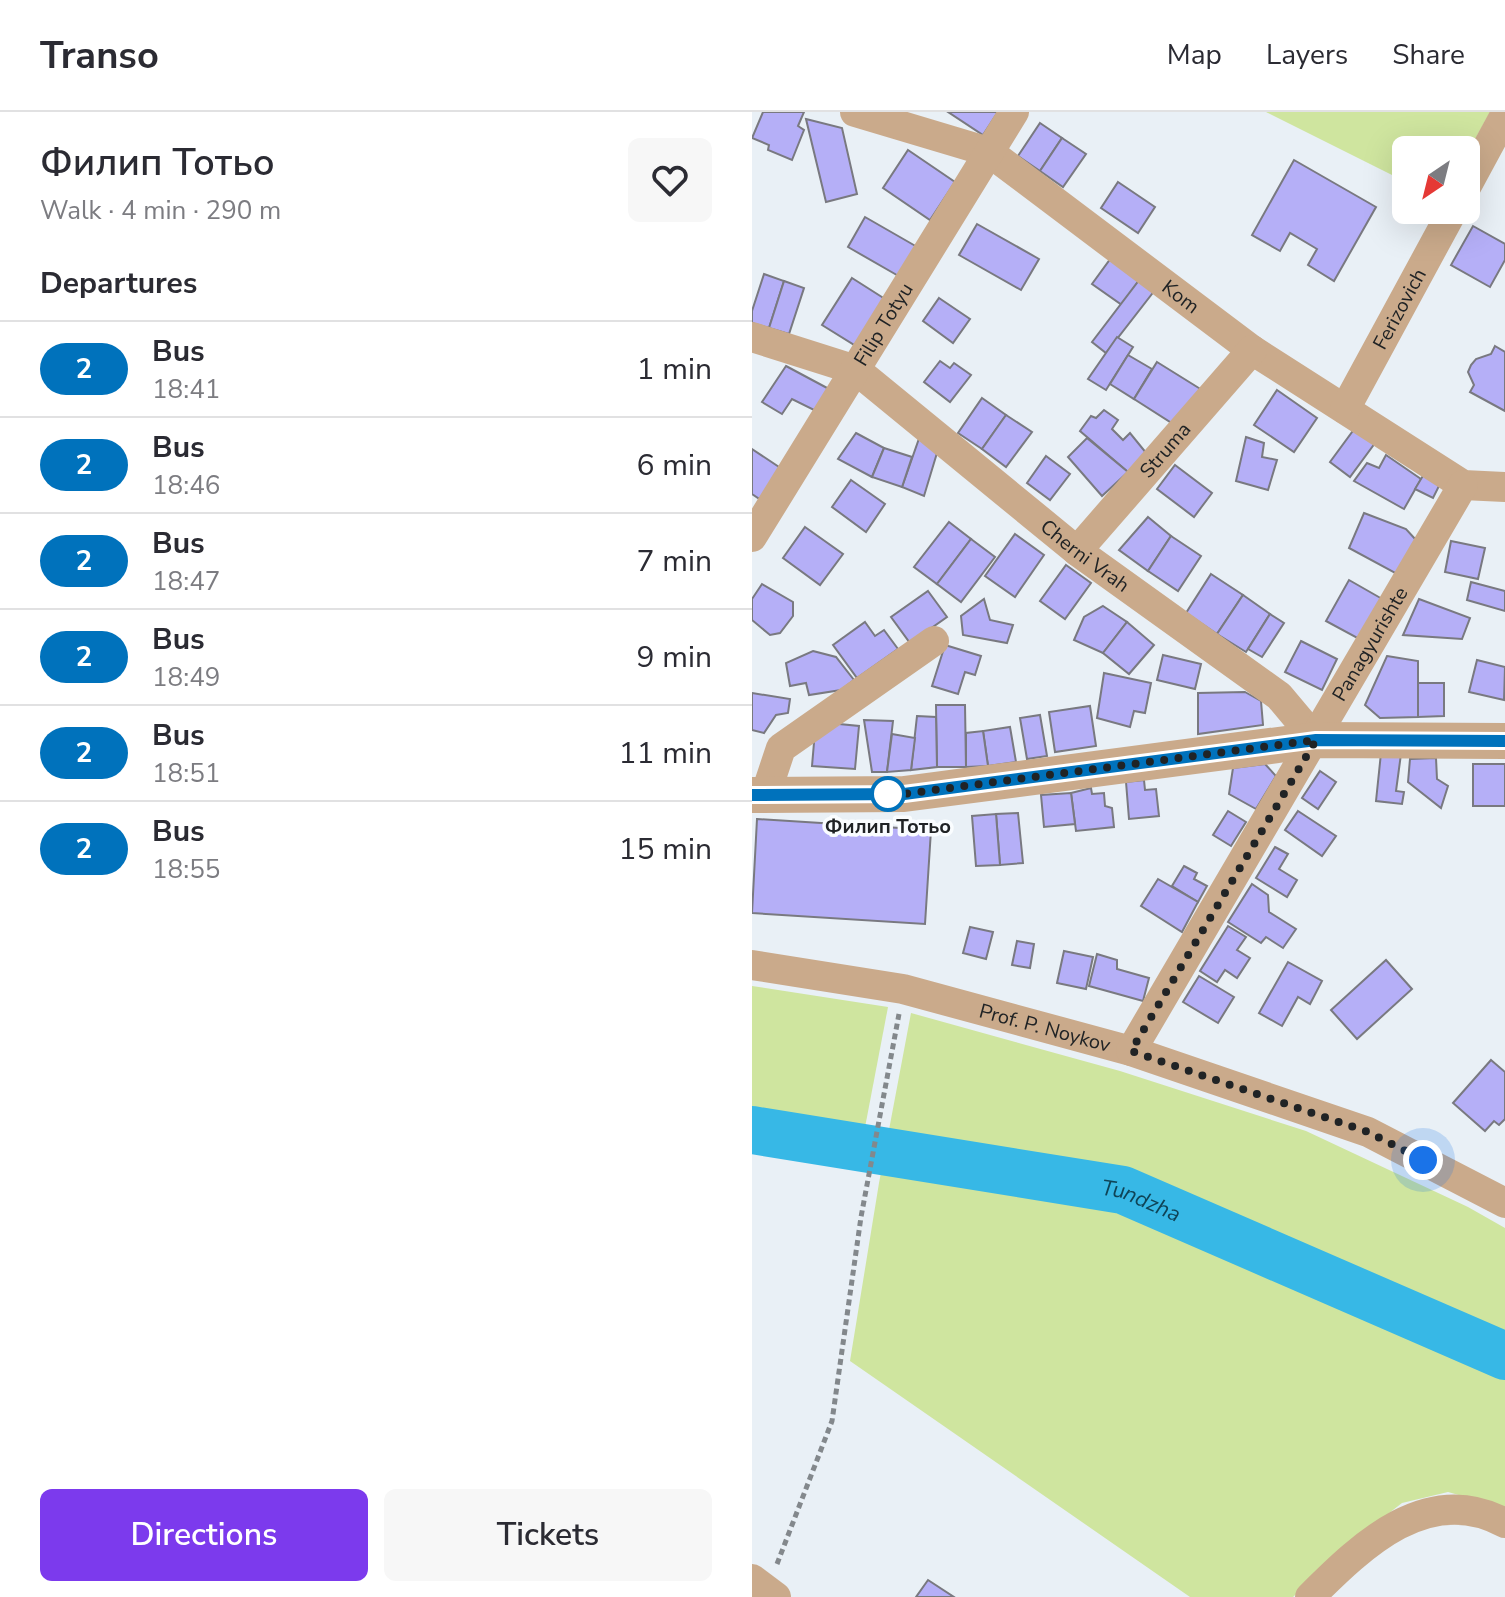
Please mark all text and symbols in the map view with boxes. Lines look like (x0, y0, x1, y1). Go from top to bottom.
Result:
text: Transo (40, 30, 159, 81)
text: Map (1167, 36, 1222, 74)
text: Layers (1266, 36, 1348, 74)
text: Share (1392, 36, 1465, 74)
north arrow (1392, 136, 1480, 224)
map controls (1392, 136, 1480, 224)
text: Филип Тотьо (40, 137, 275, 188)
button: heart (628, 138, 712, 222)
text: Walk · 4 min · 290 m (40, 193, 281, 228)
text: Departures (40, 263, 197, 304)
street label: Ferizovich (1367, 264, 1433, 354)
street label: Kom (1156, 274, 1205, 320)
street label: Filip Totyu (848, 278, 920, 371)
text: Bus (152, 331, 205, 372)
text: 1 min (637, 349, 712, 390)
text: 2 (76, 350, 92, 388)
text: 18:41 (152, 372, 220, 407)
street label: Struma (1134, 417, 1197, 484)
text: Bus (152, 427, 205, 468)
text: 6 min (637, 445, 712, 486)
text: 2 (76, 446, 92, 484)
text: 18:46 (152, 468, 220, 503)
street label: Cherni Vrah (1034, 513, 1135, 599)
text: Bus (152, 523, 205, 564)
text: 7 min (637, 541, 712, 582)
text: 2 (76, 542, 92, 580)
text: 18:47 (152, 564, 220, 599)
street label: Panagyurishte (1326, 582, 1414, 706)
text: Bus (152, 619, 205, 660)
text: 9 min (637, 637, 712, 678)
text: 2 (76, 638, 92, 676)
text: 18:49 (152, 660, 220, 695)
text: Bus (152, 715, 205, 756)
text: 11 min (619, 733, 712, 774)
text: 2 (76, 734, 92, 772)
text: 18:51 (152, 756, 220, 791)
marker: Филип Тотьо (871, 777, 905, 811)
text: Bus (152, 811, 205, 852)
place label: Филип Тотьо (825, 813, 951, 840)
text: 15 min (619, 829, 712, 870)
text: 2 (76, 830, 92, 868)
text: 18:55 (152, 852, 220, 887)
street label: Prof. P. Noykov (976, 997, 1114, 1059)
your location (1403, 1140, 1443, 1180)
water label: Tundzha (1099, 1173, 1185, 1229)
button: Directions (40, 1489, 368, 1581)
button: Tickets (384, 1489, 712, 1581)

